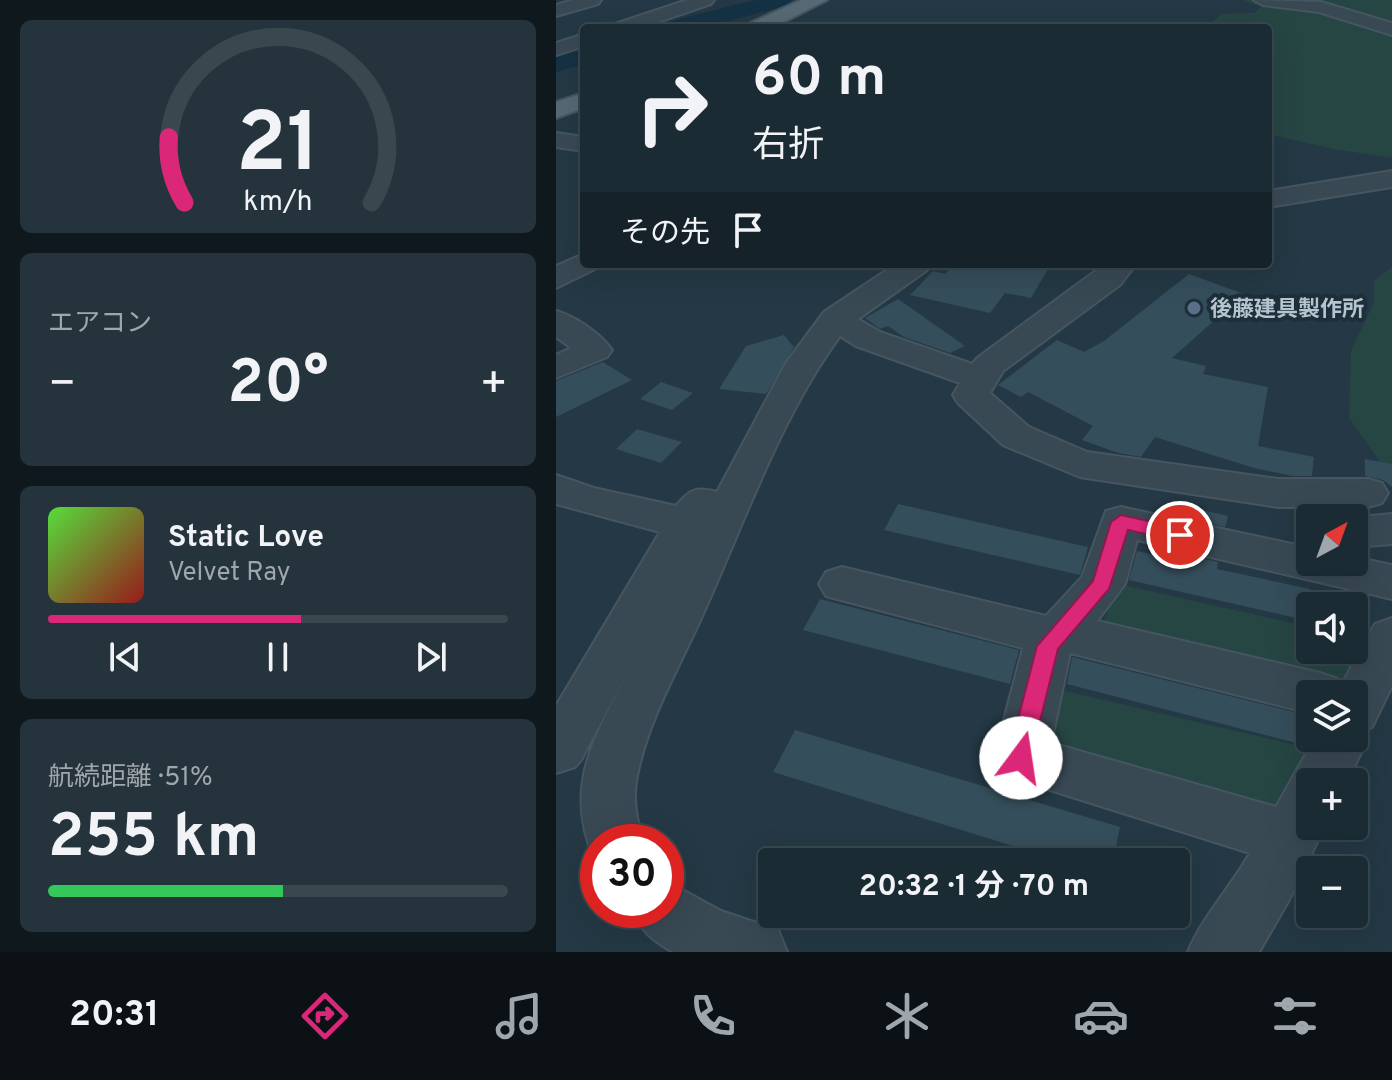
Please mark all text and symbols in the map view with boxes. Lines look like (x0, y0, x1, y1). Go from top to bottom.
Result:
text: 60 m (752, 45, 886, 115)
icon: right (620, 56, 724, 160)
text: 21 (236, 95, 320, 200)
text: 右折 (752, 124, 824, 170)
text: km/h (243, 185, 313, 221)
icon: arrive (726, 208, 770, 252)
text: その先 (620, 216, 710, 253)
place label: 後藤建具製作所 (1210, 297, 1364, 324)
marker: 後藤建具製作所 (1185, 299, 1203, 317)
text: エアコン (48, 308, 152, 341)
text: 20° (227, 348, 329, 424)
text: − (48, 358, 76, 414)
text: + (480, 358, 508, 414)
pin (1146, 501, 1214, 569)
north arrow (1296, 504, 1368, 576)
map controls (1296, 504, 1368, 928)
icon: arrive (1158, 513, 1202, 557)
text: Static Love (168, 520, 324, 557)
text: Velvet Ray (168, 557, 291, 590)
button: sound (1296, 592, 1368, 664)
icon: previous (103, 635, 147, 679)
icon: pause (256, 635, 300, 679)
icon: next (409, 635, 453, 679)
button: layers (1296, 680, 1368, 752)
position arrow (979, 716, 1063, 800)
text: 航続距離 · 51% (48, 762, 213, 795)
button: + (1296, 768, 1368, 840)
text: 255 km (48, 802, 259, 878)
speed limit sign: 30 (580, 824, 684, 928)
button: − (1296, 856, 1368, 928)
text: 20:32 · 1 分 · 70 m (859, 869, 1089, 906)
icon: directions (297, 988, 353, 1044)
icon: music (491, 988, 547, 1044)
icon: phone (685, 988, 741, 1044)
icon: climate (879, 988, 935, 1044)
icon: car (1073, 988, 1129, 1044)
icon: filters (1267, 988, 1323, 1044)
text: 20:31 (69, 993, 159, 1039)

